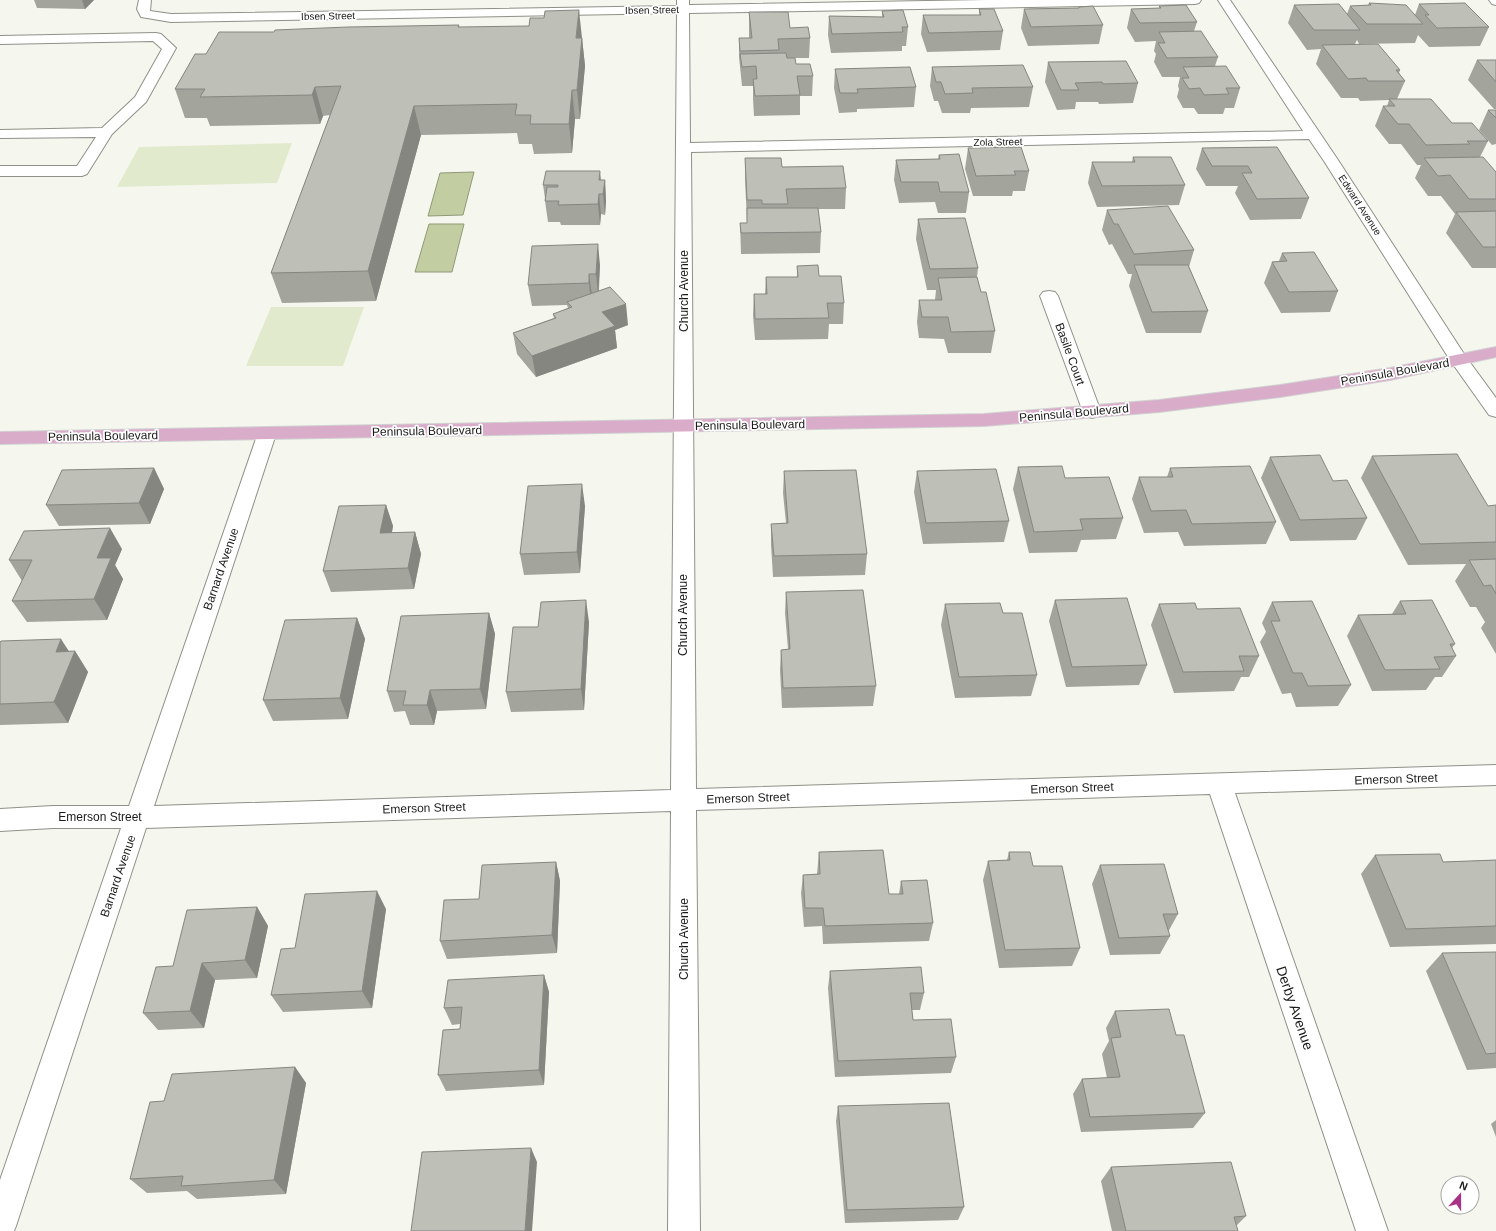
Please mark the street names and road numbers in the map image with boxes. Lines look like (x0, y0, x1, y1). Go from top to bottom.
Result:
street label: Ibsen Street (625, 4, 679, 16)
street label: Ibsen Street (301, 10, 355, 22)
street label: Zola Street (973, 136, 1023, 148)
street label: Edward Avenue (1336, 173, 1384, 238)
street label: Church Avenue (677, 250, 691, 332)
street label: Basile Court (1052, 321, 1088, 388)
street label: Peninsula Boulevard (1340, 356, 1450, 388)
street label: Peninsula Boulevard (1019, 401, 1129, 425)
street label: Peninsula Boulevard (695, 417, 805, 433)
street label: Peninsula Boulevard (372, 423, 482, 439)
street label: Peninsula Boulevard (48, 428, 158, 444)
street label: Barnard Avenue (200, 526, 242, 612)
street label: Church Avenue (676, 574, 690, 656)
street label: Emerson Street (1354, 771, 1439, 787)
street label: Emerson Street (1030, 780, 1115, 796)
street label: Emerson Street (706, 790, 791, 806)
street label: Emerson Street (382, 800, 467, 816)
street label: Emerson Street (58, 810, 142, 824)
street label: Barnard Avenue (97, 833, 139, 919)
street label: Church Avenue (677, 898, 691, 980)
street label: Derby Avenue (1273, 964, 1317, 1052)

